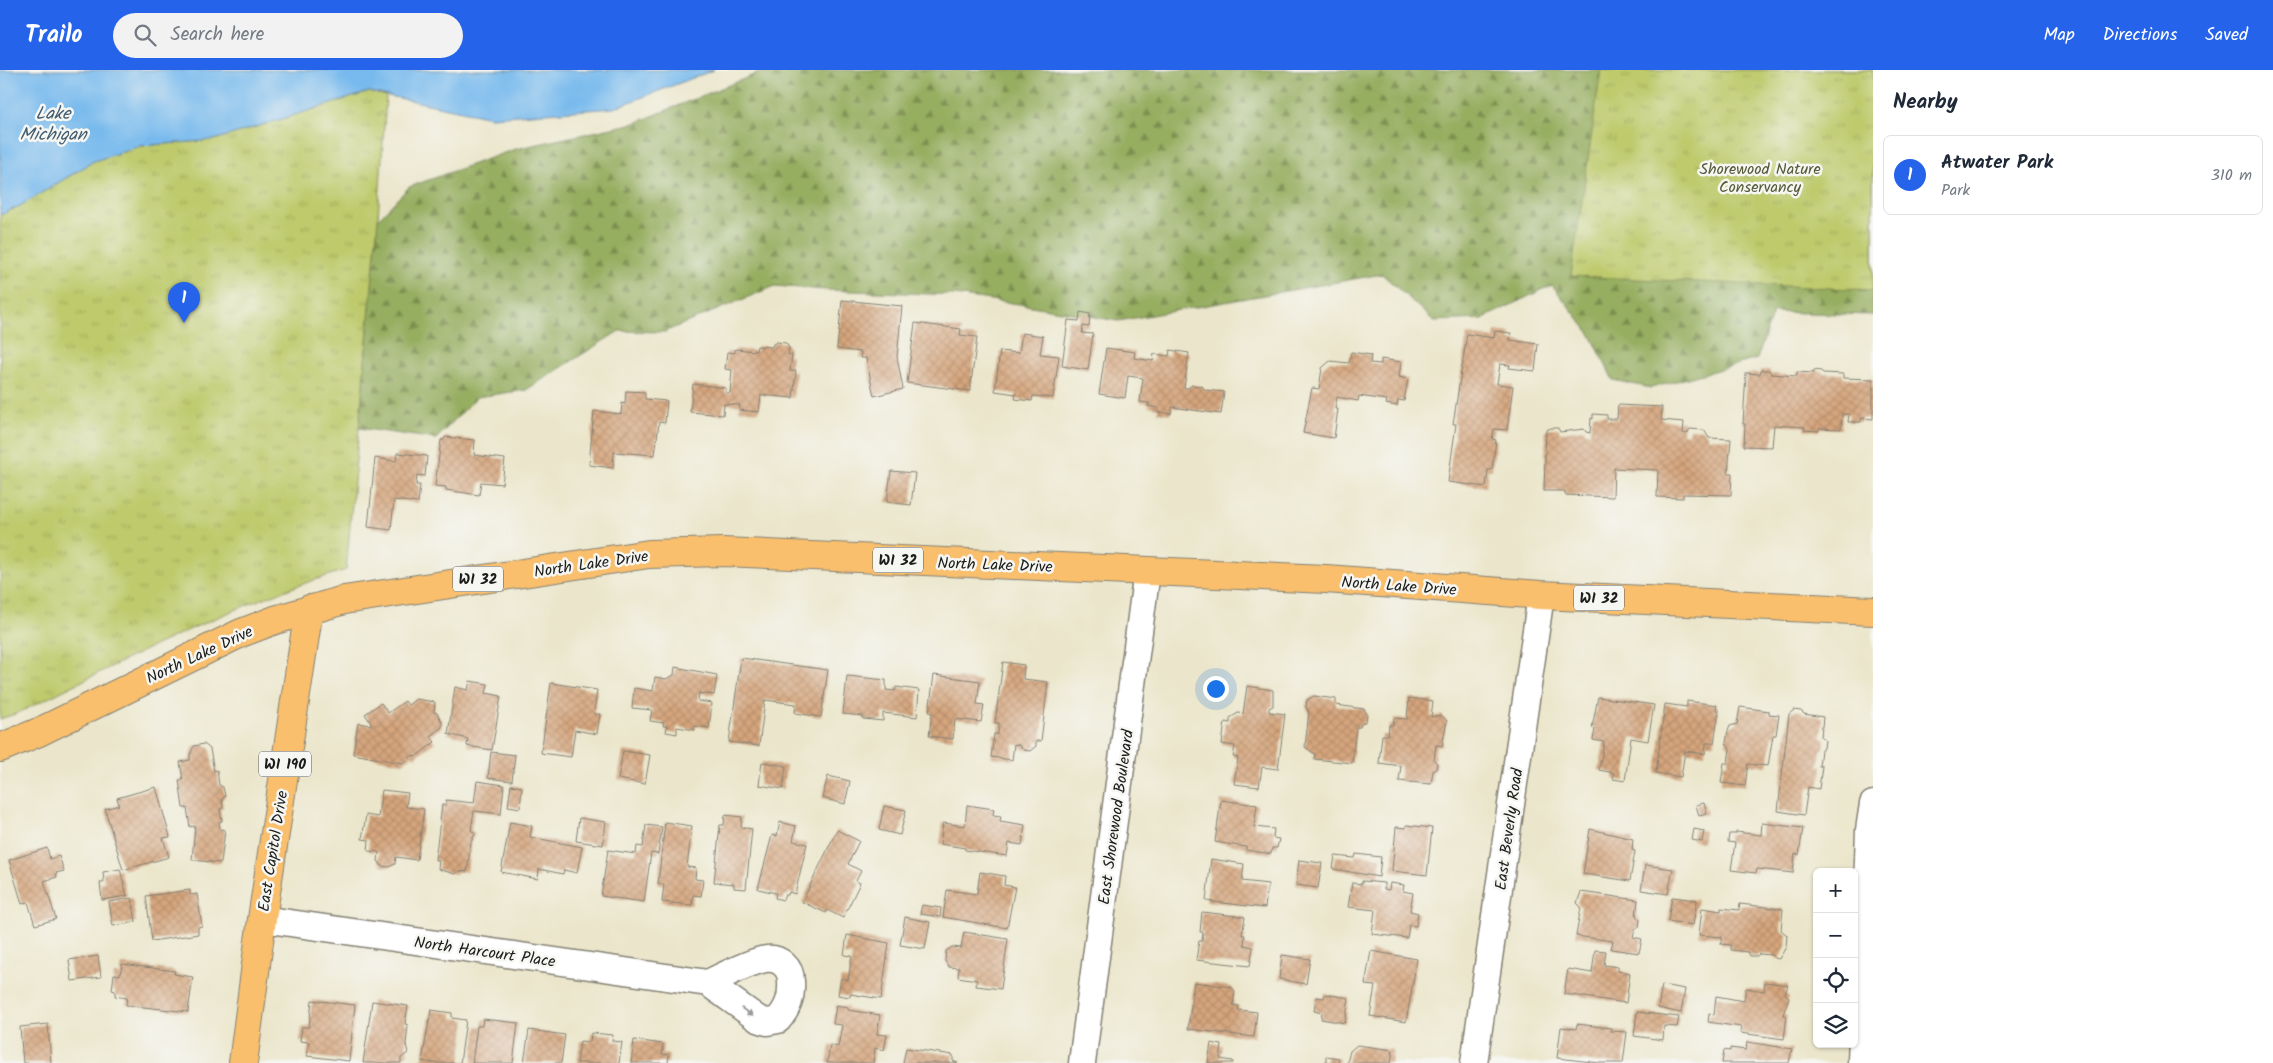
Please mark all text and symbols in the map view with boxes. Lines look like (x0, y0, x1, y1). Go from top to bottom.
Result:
search box (113, 13, 463, 58)
text: Trailo (25, 16, 83, 55)
text: Search here (171, 20, 264, 50)
icon: search (131, 21, 159, 49)
text: Map (2043, 21, 2075, 50)
text: Directions (2103, 21, 2177, 50)
text: Saved (2205, 21, 2248, 50)
text: Nearby (1893, 86, 1958, 119)
water label: Lake Michigan (19, 100, 88, 150)
text: Atwater Park (1941, 148, 2053, 178)
park label: Shorewood Nature Conservancy (1699, 157, 1821, 200)
text: 1 (1908, 163, 1912, 188)
text: 310 m (2211, 163, 2252, 188)
text: Park (1941, 178, 1970, 203)
pin: 1 (168, 282, 200, 323)
street label: North Lake Drive (532, 544, 650, 585)
road number: WI 32 (873, 548, 923, 572)
street label: North Lake Drive (937, 551, 1053, 580)
road number: WI 32 (453, 566, 503, 592)
street label: North Lake Drive (1341, 570, 1457, 603)
road number: WI 32 (1574, 586, 1624, 610)
street label: North Lake Drive (142, 620, 257, 691)
your location (1203, 676, 1229, 702)
street label: East Shorewood Boulevard (1092, 727, 1141, 906)
road number: WI 190 (259, 752, 311, 776)
street label: East Beverly Road (1489, 766, 1531, 892)
street label: East Capitol Drive (252, 789, 295, 913)
map controls (1813, 868, 1858, 1048)
button: + (1813, 868, 1858, 913)
button: − (1813, 913, 1858, 958)
street label: North Harcourt Place (413, 930, 557, 975)
button: locate (1813, 958, 1858, 1003)
button: layers (1813, 1003, 1858, 1048)
one-way arrow (740, 1007, 754, 1017)

